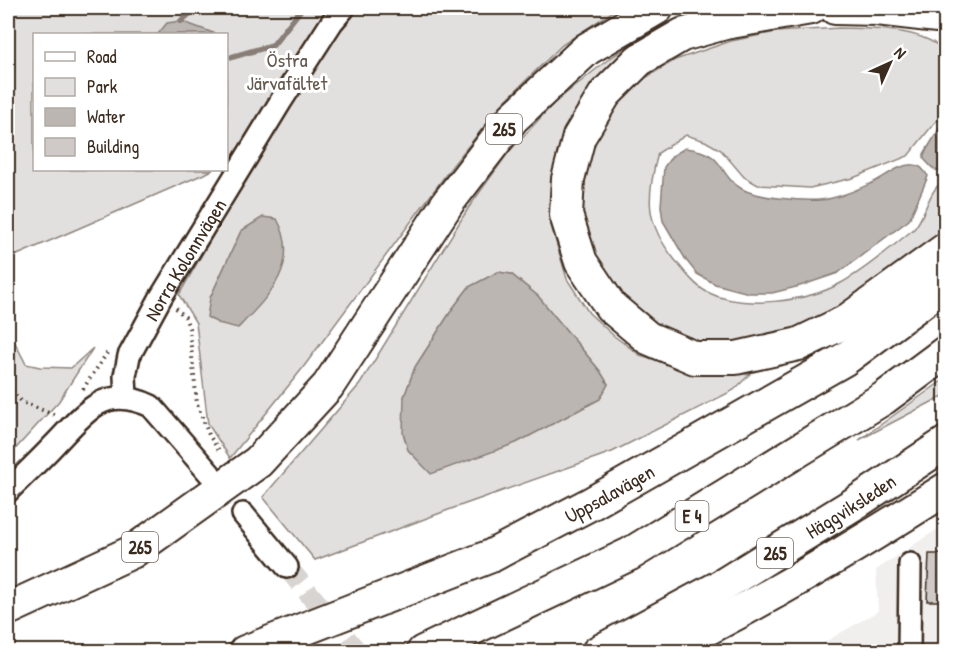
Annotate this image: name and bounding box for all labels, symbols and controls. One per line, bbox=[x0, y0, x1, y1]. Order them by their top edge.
legend bbox=[33, 33, 228, 171]
north arrow bbox=[860, 33, 920, 93]
text: N bbox=[890, 42, 912, 64]
text: Road bbox=[87, 44, 117, 69]
park label: Östra Järvafältet bbox=[247, 46, 329, 96]
text: Park bbox=[87, 74, 118, 99]
text: Water bbox=[87, 104, 125, 129]
road number: 265 bbox=[486, 114, 522, 144]
text: Building bbox=[87, 134, 139, 159]
street label: Norra Kolonnvägen bbox=[137, 193, 232, 325]
street label: Uppsalavägen bbox=[560, 457, 659, 529]
street label: Häggviksleden bbox=[800, 467, 901, 544]
road number: E 4 bbox=[676, 501, 708, 531]
road number: 265 bbox=[122, 532, 158, 562]
road number: 265 bbox=[757, 538, 793, 568]

